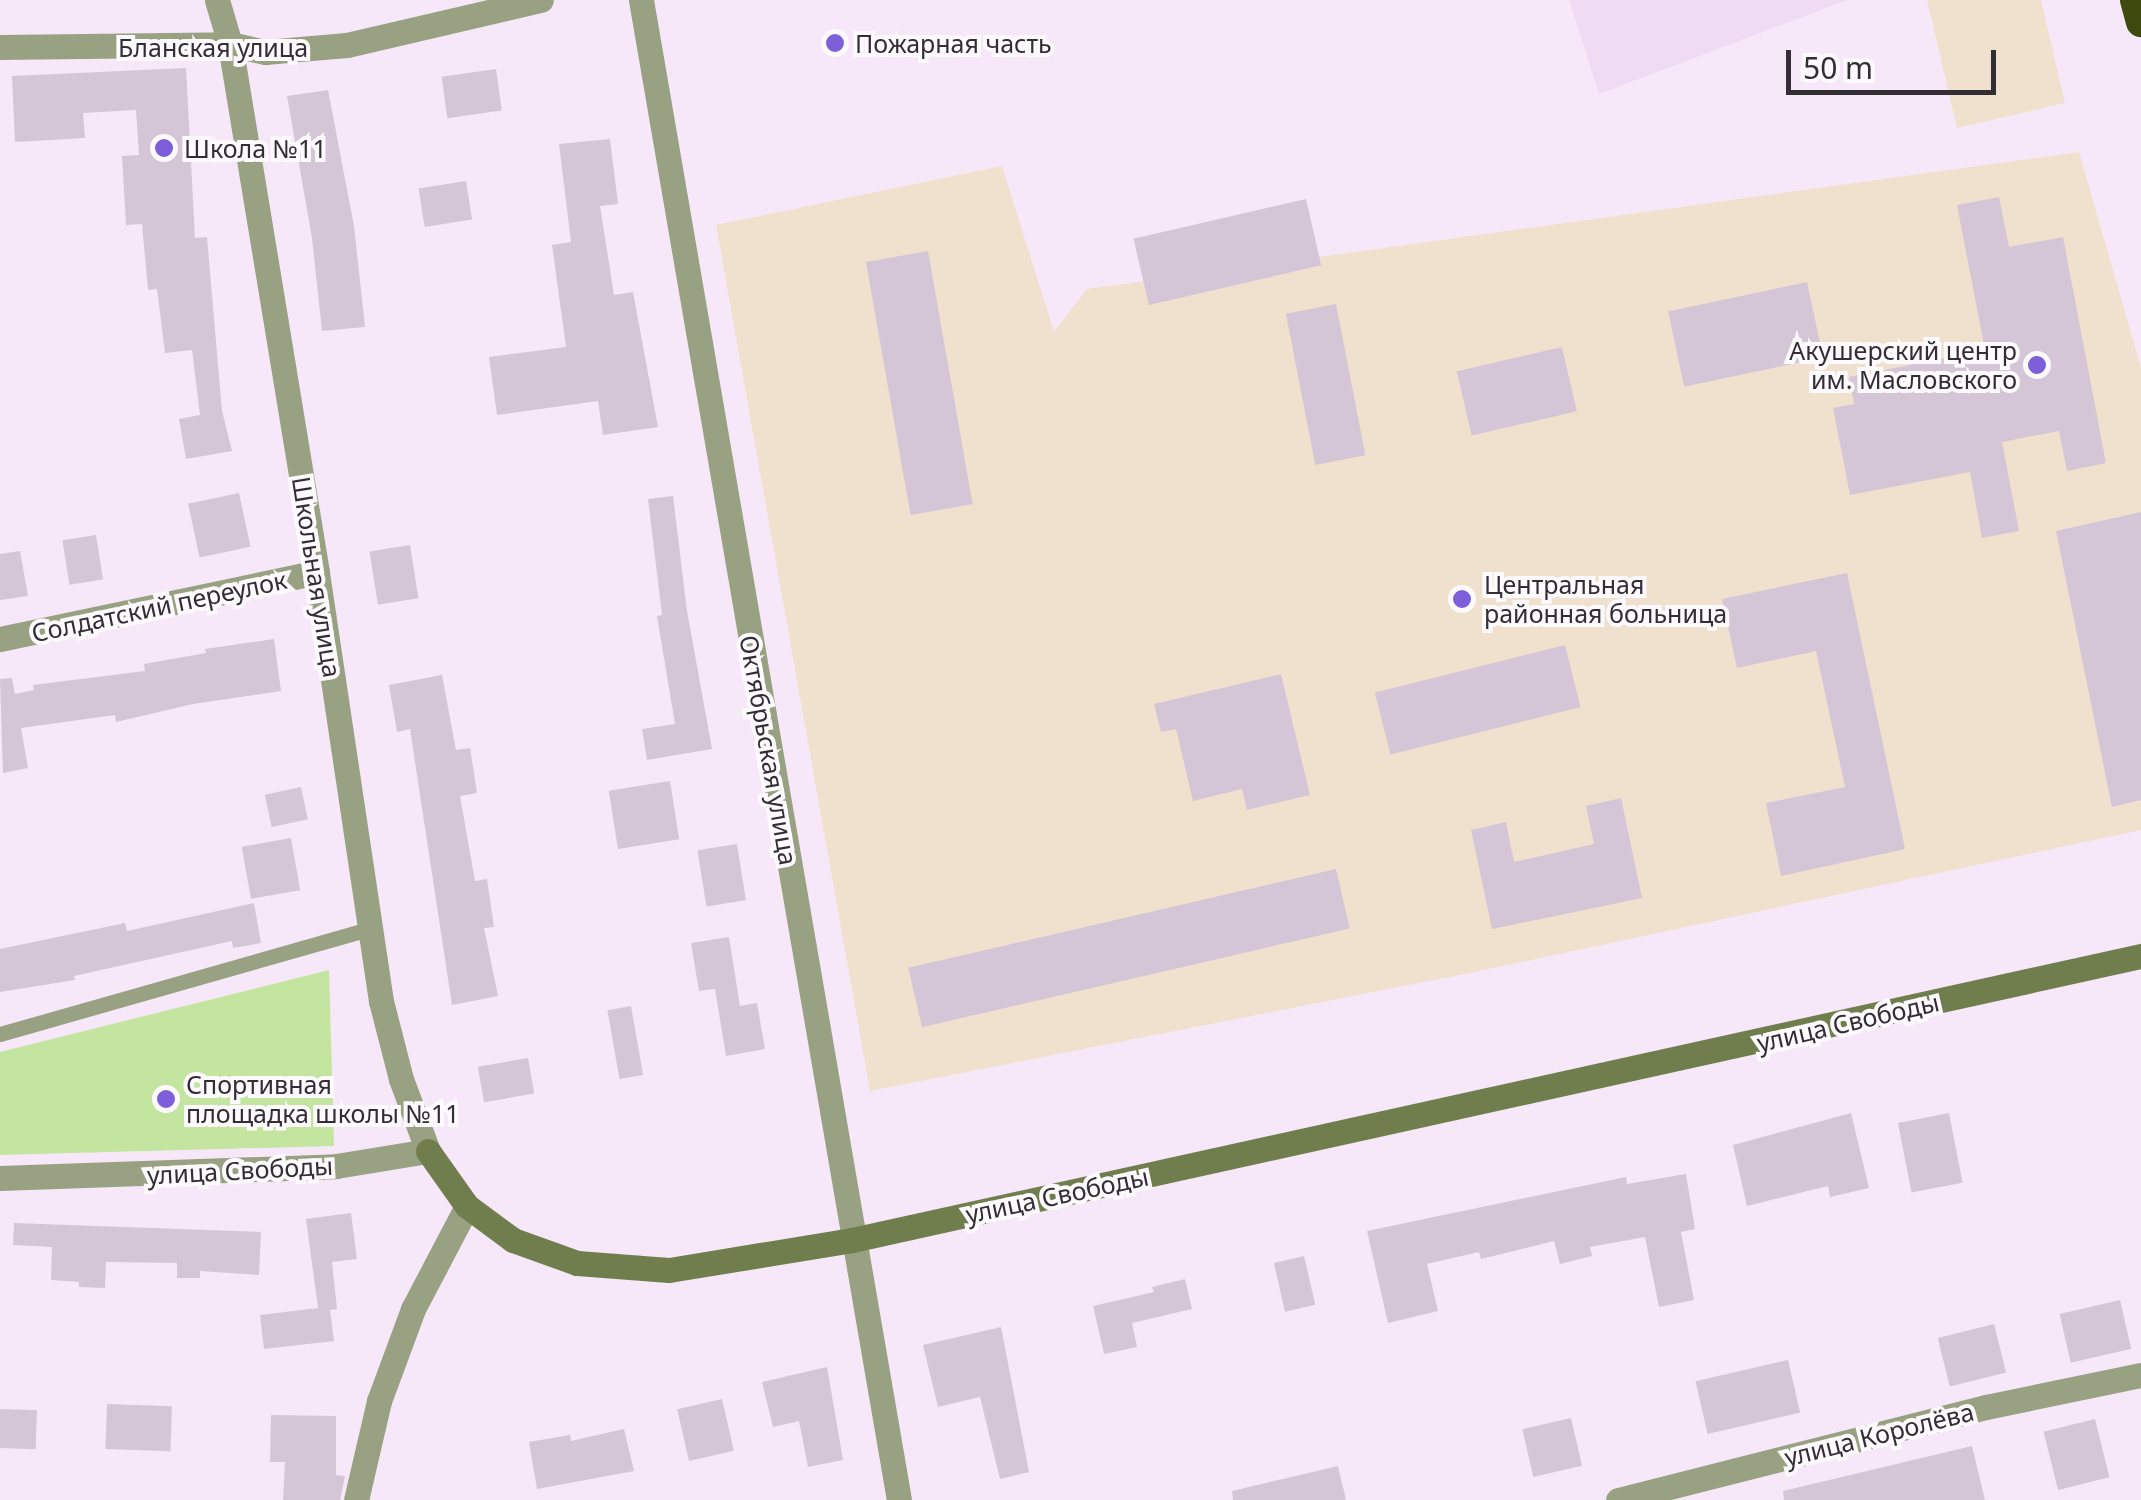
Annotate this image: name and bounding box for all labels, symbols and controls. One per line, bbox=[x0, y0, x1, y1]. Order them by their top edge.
place label: Пожарная часть bbox=[855, 28, 1052, 58]
scale bar bbox=[1791, 30, 2001, 92]
street label: Бланская улица bbox=[118, 32, 308, 62]
marker: Пожарная часть bbox=[824, 32, 846, 54]
text: 50 m bbox=[1803, 47, 1873, 88]
place label: Школа №11 bbox=[184, 133, 327, 163]
marker: Школа №11 bbox=[153, 137, 175, 159]
place label: Акушерский центр им. Масловского bbox=[1789, 336, 2017, 395]
marker: Акушерский центр им. Масловского bbox=[2026, 354, 2048, 376]
street label: Школьная улица bbox=[286, 474, 348, 680]
street label: Солдатский переулок bbox=[29, 564, 289, 648]
place label: Центральная районная больница bbox=[1484, 570, 1727, 629]
marker: Центральная районная больница bbox=[1449, 586, 1475, 612]
street label: Октябрьская улица bbox=[734, 633, 804, 867]
street label: улица Свободы bbox=[1754, 986, 1942, 1058]
place label: Спортивная площадка школы №11 bbox=[186, 1070, 460, 1129]
marker: Спортивная площадка школы №11 bbox=[155, 1088, 177, 1110]
street label: улица Свободы bbox=[146, 1150, 334, 1190]
street label: улица Свободы bbox=[963, 1161, 1151, 1229]
street label: улица Королёва bbox=[1781, 1396, 1977, 1472]

